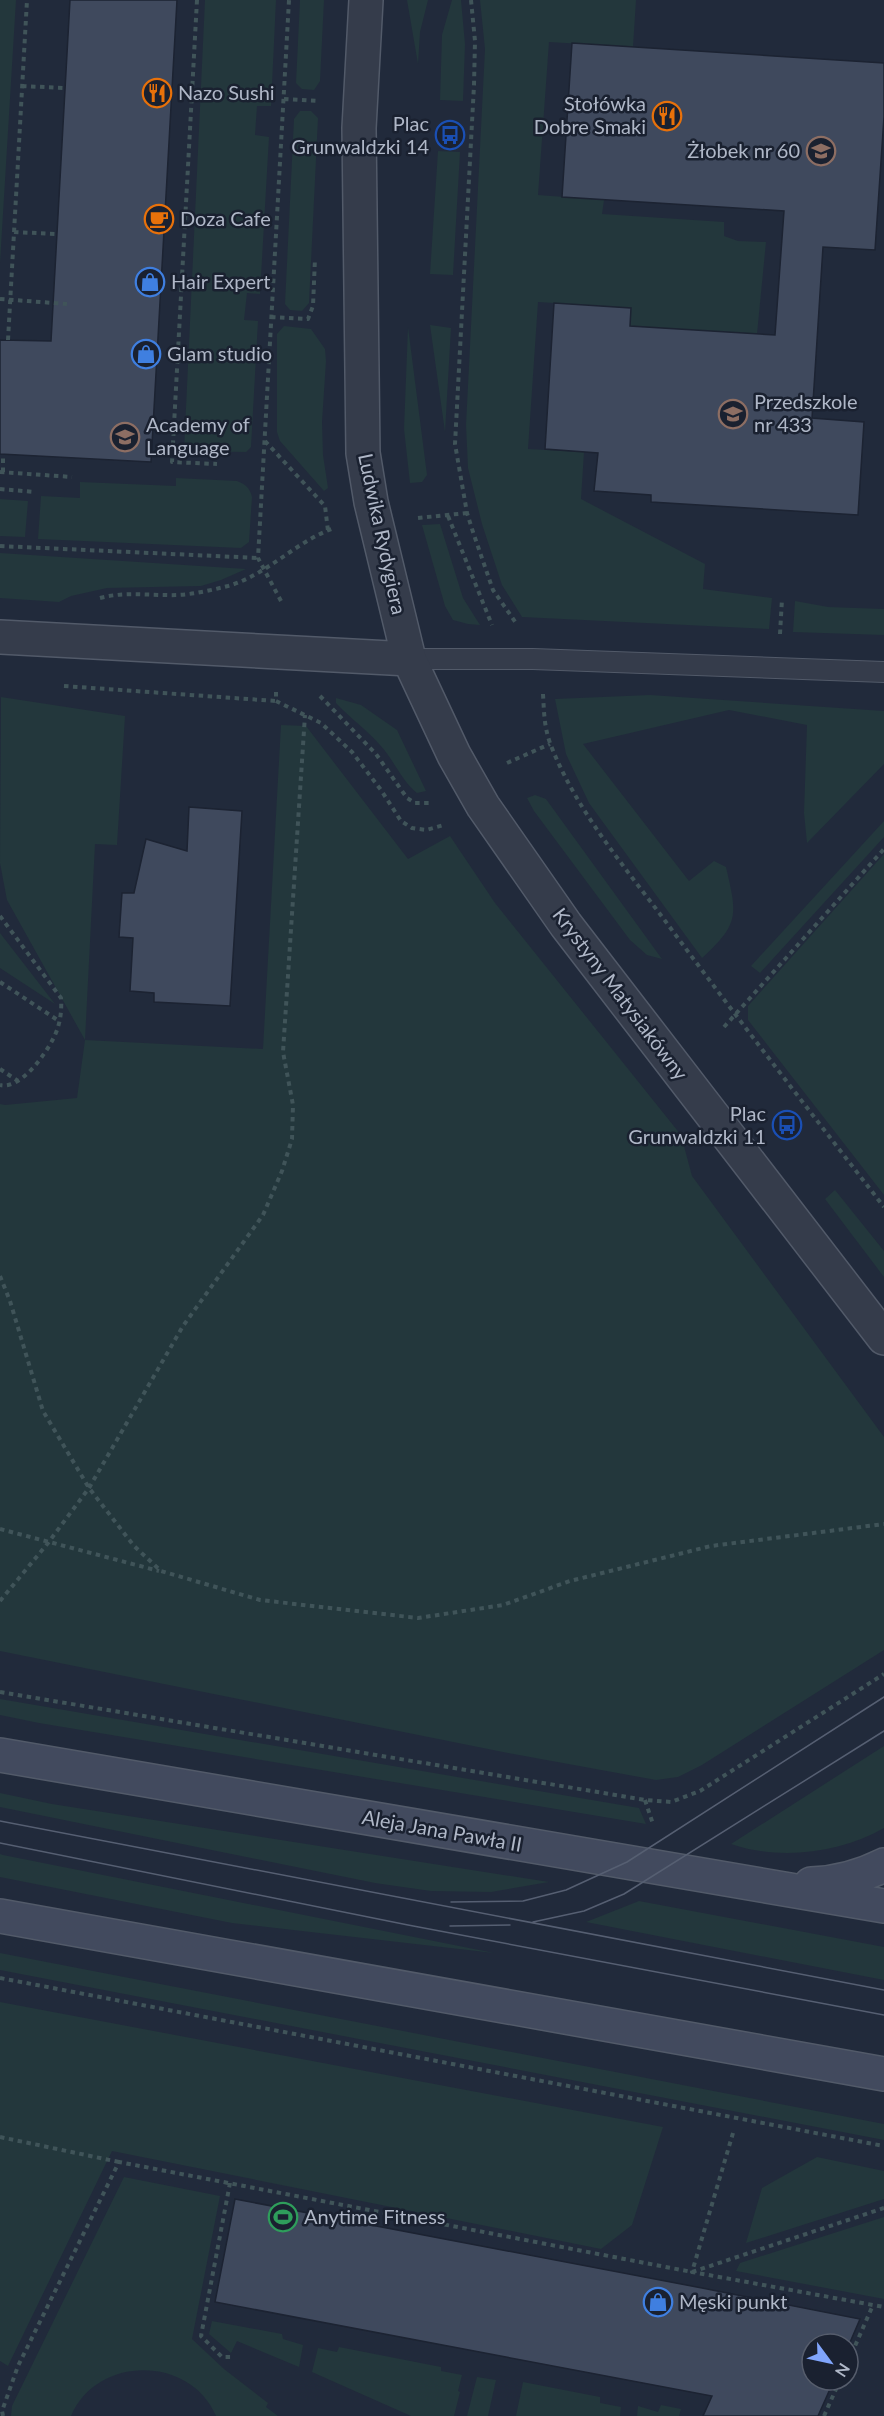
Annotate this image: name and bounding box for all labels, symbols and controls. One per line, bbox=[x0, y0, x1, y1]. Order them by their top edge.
restaurant icon: Nazo Sushi bbox=[141, 77, 173, 109]
place label: Nazo Sushi bbox=[178, 80, 275, 104]
place label: Stołówka Dobre Smaki bbox=[534, 91, 646, 138]
restaurant icon: Stołówka Dobre Smaki bbox=[651, 100, 683, 132]
place label: Plac Grunwaldzki 14 bbox=[291, 111, 429, 158]
bus stop icon: Plac Grunwaldzki 14 bbox=[434, 119, 466, 151]
school or university icon: Żłobek nr 60 bbox=[805, 135, 837, 167]
place label: Żłobek nr 60 bbox=[687, 138, 800, 162]
cafe icon: Doza Cafe bbox=[143, 203, 175, 235]
place label: Doza Cafe bbox=[180, 206, 271, 230]
shop icon: Hair Expert bbox=[134, 266, 166, 298]
place label: Hair Expert bbox=[171, 269, 270, 293]
shop icon: Glam studio bbox=[130, 338, 162, 370]
place label: Glam studio bbox=[167, 341, 272, 365]
place label: Przedszkole nr 433 bbox=[754, 389, 858, 436]
school or university icon: Przedszkole nr 433 bbox=[717, 398, 749, 430]
place label: Academy of Language bbox=[146, 412, 250, 459]
school or university icon: Academy of Language bbox=[109, 421, 141, 453]
street label: Ludwika Rydygiera bbox=[354, 451, 412, 617]
street label: Krystyny Matysiakówny bbox=[548, 903, 694, 1085]
place label: Plac Grunwaldzki 11 bbox=[628, 1101, 766, 1148]
bus stop icon: Plac Grunwaldzki 11 bbox=[771, 1109, 803, 1141]
street label: Aleja Jana Pawła II bbox=[360, 1804, 524, 1856]
sports icon: Anytime Fitness bbox=[267, 2201, 299, 2233]
place label: Anytime Fitness bbox=[304, 2204, 445, 2228]
shop icon: Męski punkt bbox=[642, 2286, 674, 2318]
place label: Męski punkt bbox=[679, 2289, 787, 2313]
north arrow bbox=[800, 2332, 860, 2392]
text: N bbox=[832, 2360, 854, 2381]

